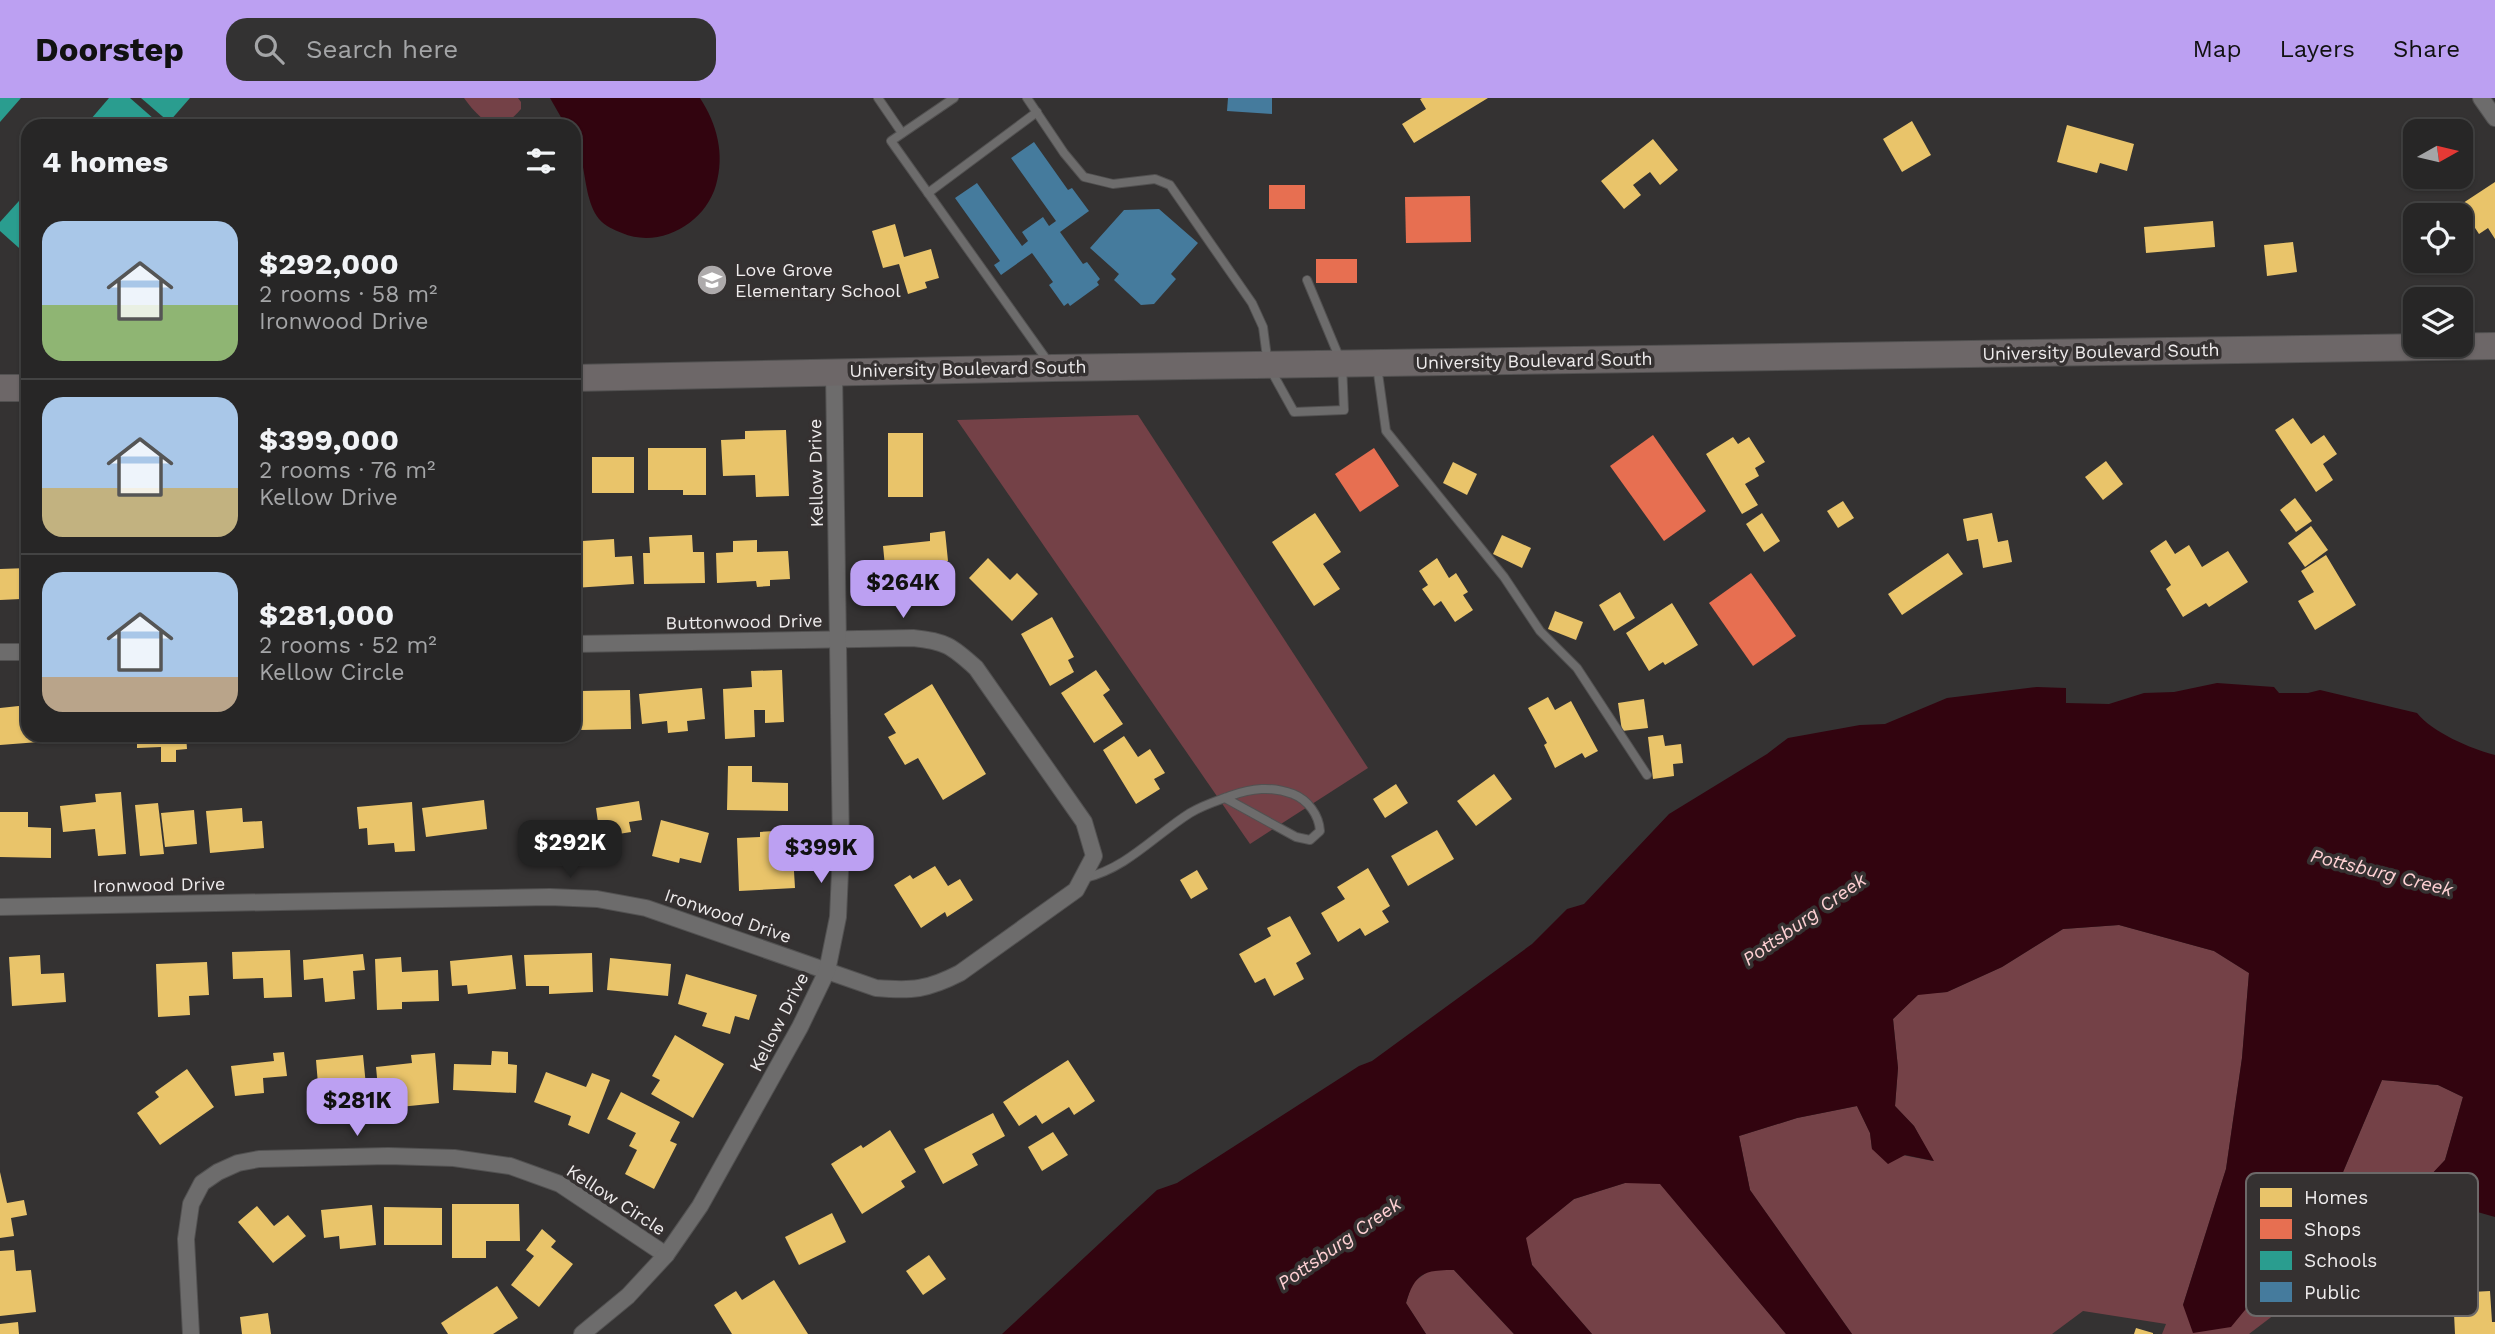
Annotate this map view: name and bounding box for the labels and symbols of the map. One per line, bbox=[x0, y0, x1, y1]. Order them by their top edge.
north arrow bbox=[2403, 119, 2473, 189]
place label: Love Grove Elementary School bbox=[735, 259, 901, 301]
school or university icon: Love Grove Elementary School bbox=[695, 263, 729, 297]
street label: University Boulevard South bbox=[1982, 339, 2220, 364]
street label: University Boulevard South bbox=[1415, 348, 1653, 373]
street label: University Boulevard South bbox=[849, 356, 1087, 381]
street label: Kellow Drive bbox=[804, 419, 827, 527]
pin: $264K bbox=[854, 560, 952, 620]
street label: Buttonwood Drive bbox=[665, 610, 823, 633]
pin: $292K bbox=[521, 820, 619, 880]
pin: $399K bbox=[772, 826, 870, 885]
water label: Pottsburg Creek bbox=[2308, 844, 2456, 901]
water label: Pottsburg Creek bbox=[1738, 868, 1871, 971]
street label: Ironwood Drive bbox=[92, 873, 225, 896]
street label: Ironwood Drive bbox=[662, 884, 794, 947]
street label: Kellow Drive bbox=[745, 969, 813, 1075]
pin: $281K bbox=[308, 1079, 406, 1138]
street label: Kellow Circle bbox=[563, 1160, 670, 1239]
legend bbox=[2246, 1173, 2478, 1316]
text: Homes bbox=[2304, 1186, 2368, 1209]
water label: Pottsburg Creek bbox=[1273, 1192, 1406, 1295]
text: Shops bbox=[2304, 1218, 2361, 1241]
text: Schools bbox=[2304, 1249, 2377, 1272]
text: Public bbox=[2304, 1281, 2361, 1304]

